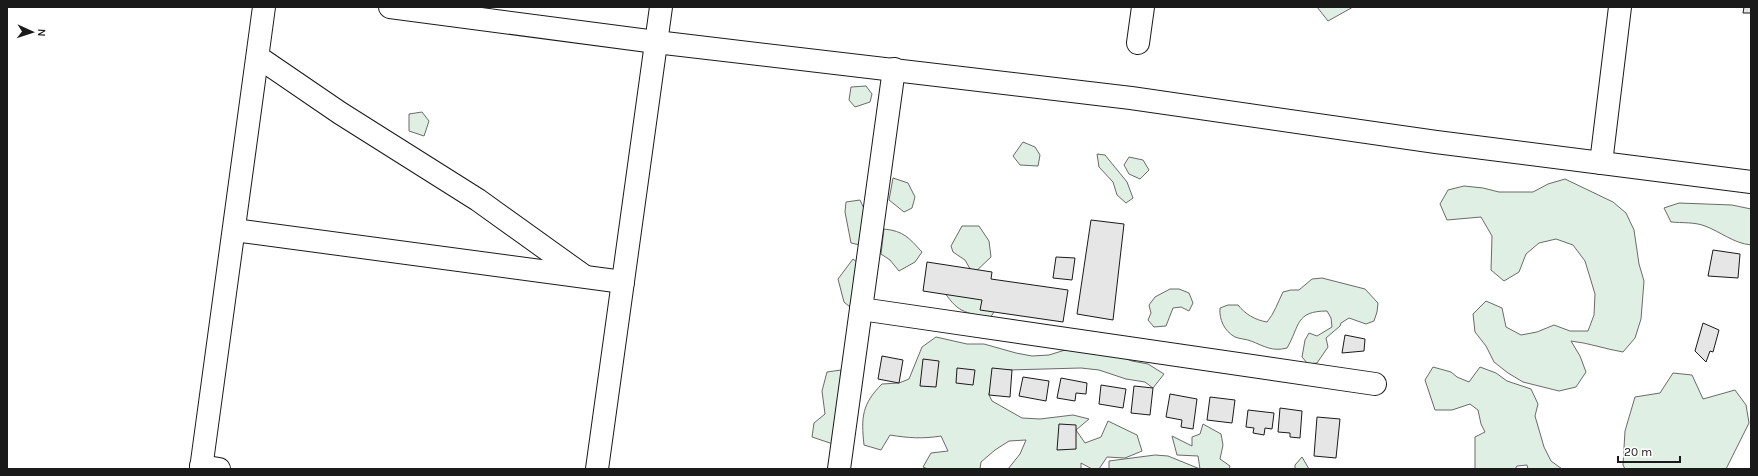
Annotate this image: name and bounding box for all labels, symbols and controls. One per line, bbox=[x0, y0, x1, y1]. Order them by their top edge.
north arrow bbox=[12, 12, 52, 52]
text: N bbox=[35, 28, 48, 37]
scale bar bbox=[1618, 438, 1680, 464]
text: 20 m bbox=[1624, 445, 1652, 459]

